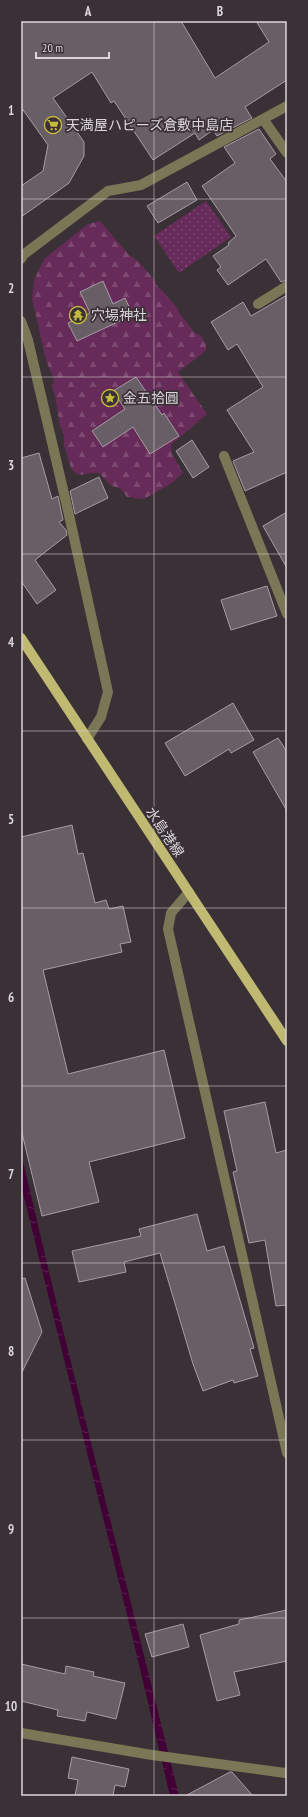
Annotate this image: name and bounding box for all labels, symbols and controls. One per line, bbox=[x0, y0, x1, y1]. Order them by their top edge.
text: A bbox=[84, 3, 92, 20]
text: B bbox=[217, 3, 223, 20]
scale bar bbox=[36, 34, 109, 60]
text: 20 m bbox=[42, 40, 63, 55]
text: 1 bbox=[8, 102, 14, 119]
supermarket icon: 天満屋ハピーズ倉敷中島店 bbox=[43, 115, 63, 135]
place label: 天満屋ハピーズ倉敷中島店 bbox=[66, 116, 233, 134]
text: 2 bbox=[8, 280, 14, 297]
temple icon: 穴場神社 bbox=[68, 305, 88, 325]
place label: 穴場神社 bbox=[91, 306, 147, 324]
place icon: 金五拾圓 bbox=[100, 388, 120, 408]
place label: 金五拾圓 bbox=[123, 389, 179, 407]
text: 3 bbox=[8, 457, 14, 474]
text: 4 bbox=[8, 634, 15, 651]
street label: 水島港線 bbox=[142, 804, 188, 860]
text: 5 bbox=[8, 811, 14, 828]
text: 6 bbox=[8, 989, 14, 1006]
text: 7 bbox=[8, 1166, 14, 1183]
text: 8 bbox=[8, 1343, 14, 1360]
text: 9 bbox=[8, 1521, 14, 1538]
text: 10 bbox=[5, 1698, 17, 1715]

